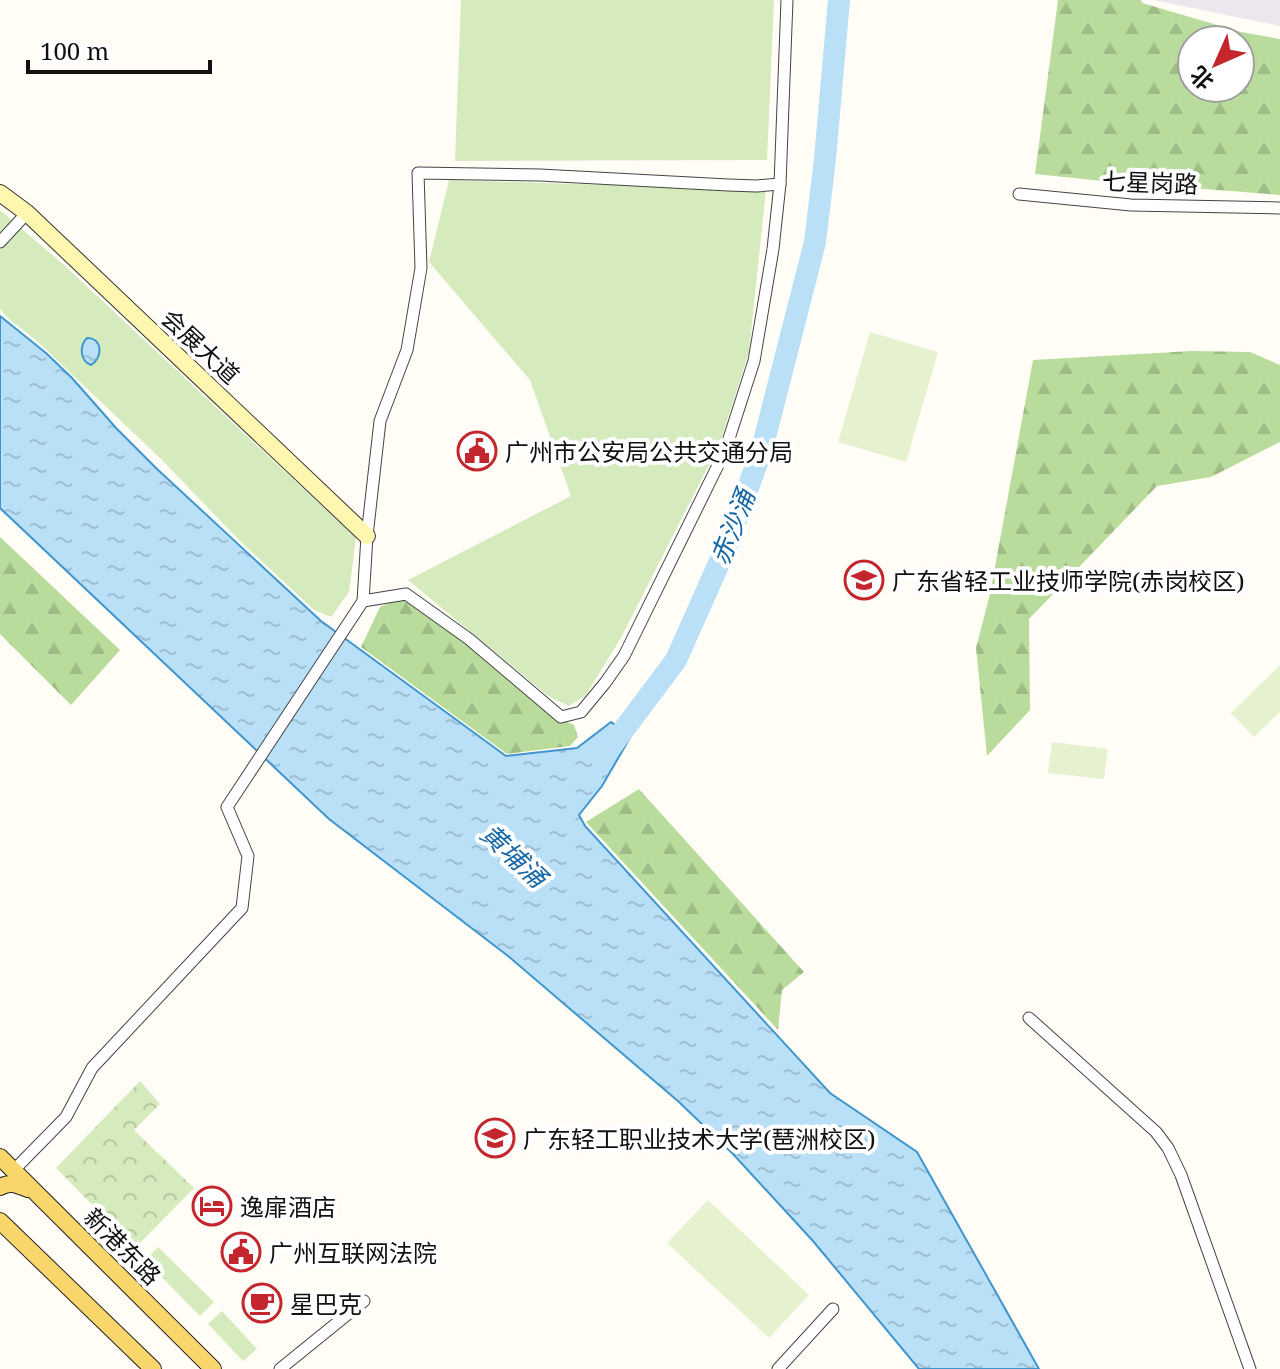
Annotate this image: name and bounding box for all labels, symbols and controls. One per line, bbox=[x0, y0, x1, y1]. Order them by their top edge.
scale bar bbox=[28, 24, 210, 74]
north arrow bbox=[1176, 24, 1256, 104]
text: 100 m bbox=[40, 34, 109, 67]
text: 北 bbox=[1183, 60, 1220, 97]
street label: 七星岗路 bbox=[1101, 164, 1199, 200]
street label: 会展大道 bbox=[155, 301, 247, 391]
public building icon: 广州市公安局公共交通分局 bbox=[456, 430, 498, 472]
place label: 广州市公安局公共交通分局 bbox=[505, 435, 793, 468]
water label: 赤沙涌 bbox=[701, 481, 764, 570]
school or university icon: 广东省轻工业技师学院(赤岗校区) bbox=[843, 559, 885, 601]
place label: 广东省轻工业技师学院(赤岗校区) bbox=[892, 564, 1245, 597]
water label: 黄埔涌 bbox=[473, 815, 557, 897]
school or university icon: 广东轻工职业技术大学(琶洲校区) bbox=[474, 1117, 516, 1159]
place label: 广东轻工职业技术大学(琶洲校区) bbox=[523, 1122, 876, 1155]
hotel icon: 逸扉酒店 bbox=[191, 1185, 233, 1227]
place label: 逸扉酒店 bbox=[240, 1190, 336, 1223]
street label: 新港东路 bbox=[77, 1200, 169, 1292]
public building icon: 广州互联网法院 bbox=[220, 1231, 262, 1273]
place label: 广州互联网法院 bbox=[269, 1236, 437, 1269]
cafe icon: 星巴克 bbox=[241, 1282, 283, 1324]
place label: 星巴克 bbox=[290, 1287, 362, 1320]

